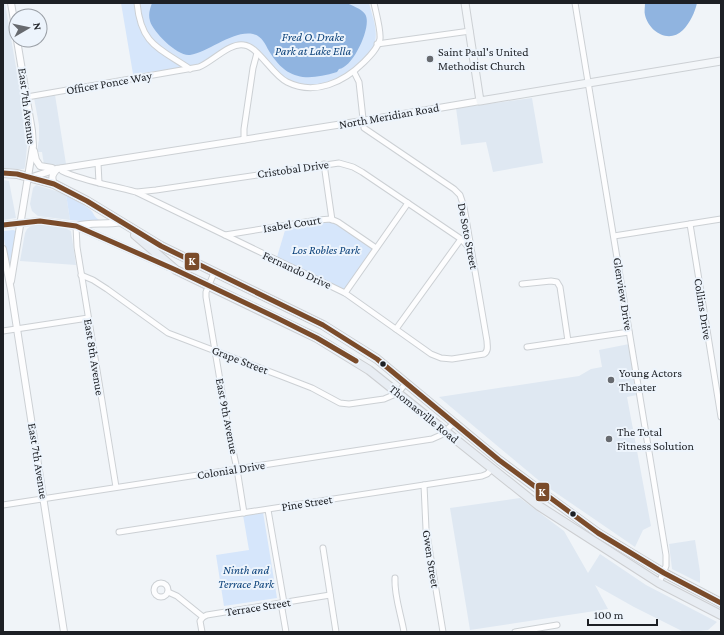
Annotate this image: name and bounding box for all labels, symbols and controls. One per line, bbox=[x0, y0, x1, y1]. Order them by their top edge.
north arrow bbox=[8, 8, 48, 48]
text: N bbox=[31, 22, 44, 32]
park label: Fred O. Drake Park at Lake Ella bbox=[275, 30, 351, 58]
place label: Saint Paul's United Methodist Church bbox=[438, 45, 529, 73]
marker: Saint Paul's United Methodist Church bbox=[425, 54, 435, 64]
street label: East 7th Avenue bbox=[15, 67, 39, 145]
street label: Officer Ponce Way bbox=[65, 68, 153, 97]
street label: North Meridian Road bbox=[338, 100, 441, 132]
street label: Cristobal Drive bbox=[256, 157, 330, 181]
street label: De Soto Street bbox=[455, 202, 481, 271]
street label: Isabel Court bbox=[262, 212, 323, 235]
park label: Los Robles Park bbox=[292, 243, 361, 257]
street label: Fernando Drive bbox=[260, 248, 334, 292]
line badge: K bbox=[184, 252, 200, 271]
text: K bbox=[188, 255, 196, 267]
street label: Glenview Drive bbox=[610, 257, 636, 331]
street label: Collins Drive bbox=[691, 277, 715, 341]
street label: East 8th Avenue bbox=[81, 318, 107, 396]
street label: Grape Street bbox=[210, 343, 271, 377]
unlabelled marker bbox=[378, 359, 388, 369]
place label: Young Actors Theater bbox=[619, 366, 682, 394]
marker: Young Actors Theater bbox=[606, 375, 616, 385]
street label: East 9th Avenue bbox=[213, 377, 241, 455]
street label: Thomasville Road bbox=[386, 382, 462, 447]
street label: East 7th Avenue bbox=[25, 422, 51, 500]
place label: The Total Fitness Solution bbox=[617, 425, 695, 453]
marker: The Total Fitness Solution bbox=[604, 434, 614, 444]
street label: Colonial Drive bbox=[196, 458, 266, 482]
line badge: K bbox=[535, 482, 550, 502]
text: K bbox=[538, 486, 546, 498]
street label: Pine Street bbox=[281, 492, 334, 514]
unlabelled marker bbox=[568, 509, 578, 519]
street label: Gwen Street bbox=[420, 529, 443, 590]
park label: Ninth and Terrace Park bbox=[218, 563, 275, 591]
street label: Terrace Street bbox=[224, 595, 293, 619]
scale bar bbox=[588, 601, 657, 627]
text: 100 m bbox=[594, 608, 624, 622]

